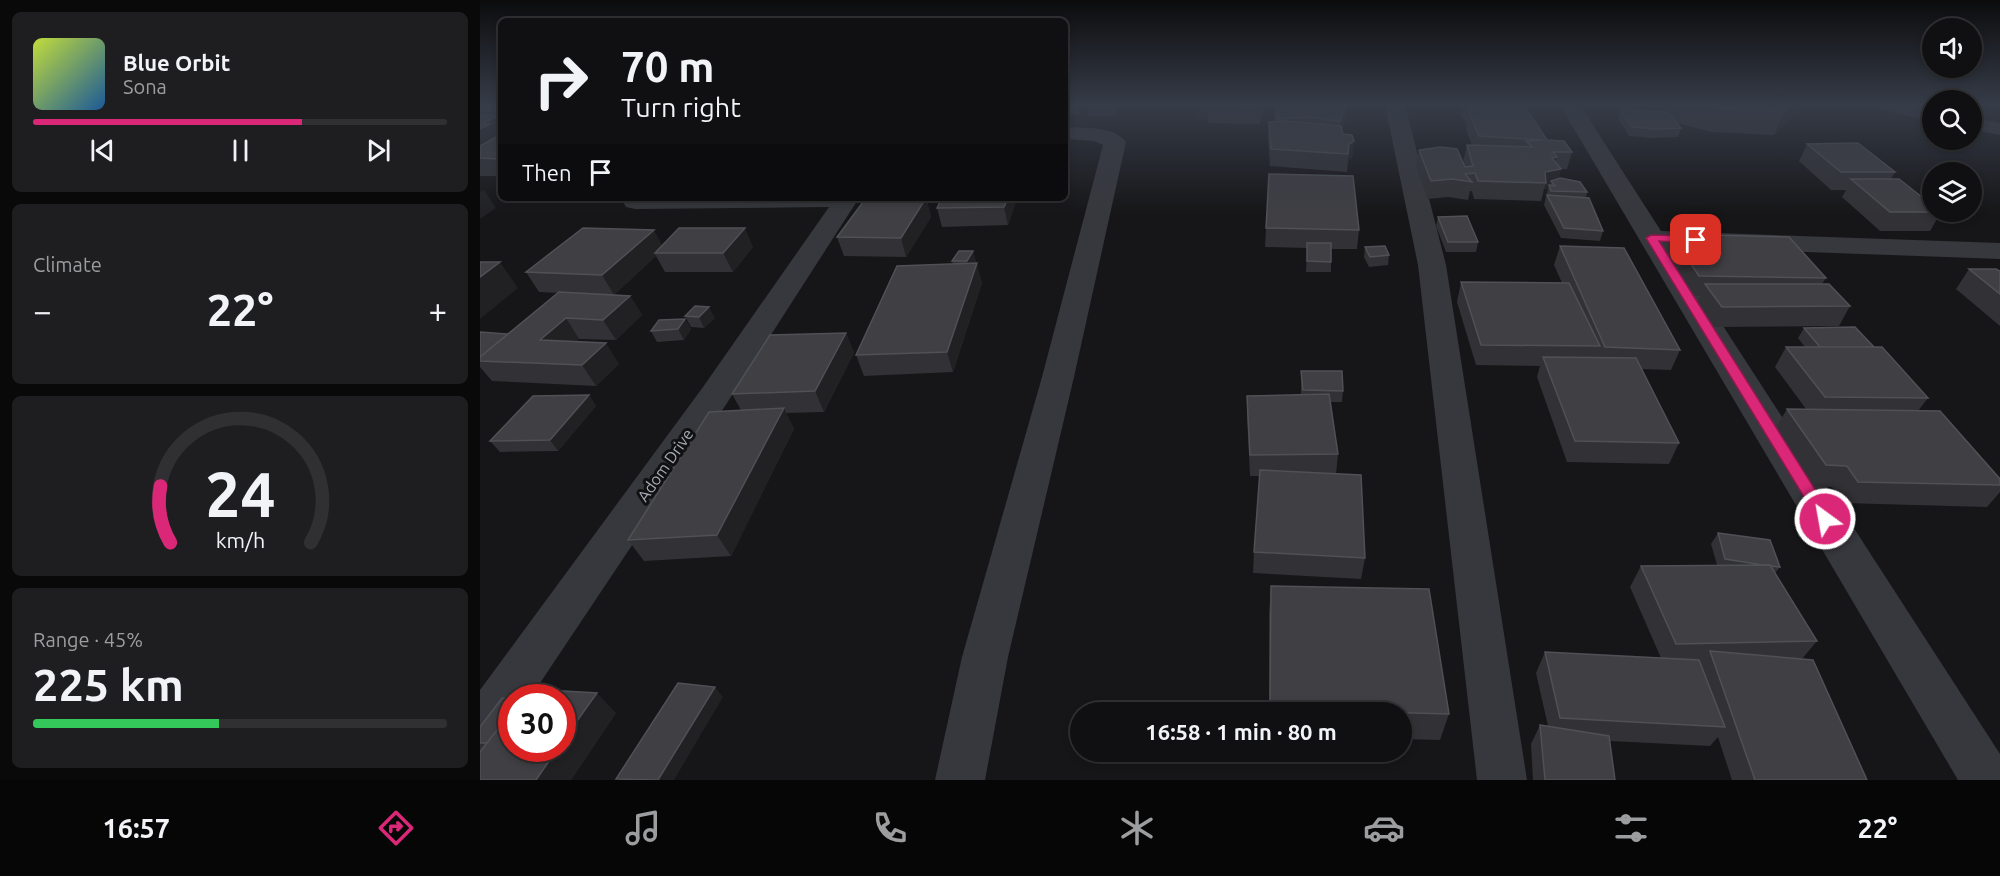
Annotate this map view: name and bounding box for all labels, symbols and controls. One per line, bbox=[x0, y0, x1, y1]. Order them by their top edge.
map controls bbox=[1922, 18, 1982, 222]
button: sound bbox=[1922, 18, 1982, 78]
icon: right bbox=[522, 42, 600, 120]
text: 70 m bbox=[621, 43, 715, 90]
text: Blue Orbit bbox=[123, 50, 230, 75]
text: Sona bbox=[123, 75, 167, 98]
button: search bbox=[1922, 90, 1982, 150]
text: Turn right bbox=[621, 92, 741, 122]
icon: previous bbox=[86, 134, 119, 167]
icon: pause bbox=[224, 134, 257, 167]
icon: next bbox=[362, 134, 395, 167]
icon: arrive bbox=[584, 156, 617, 189]
text: Then bbox=[522, 160, 572, 185]
button: layers bbox=[1922, 162, 1982, 222]
pin bbox=[1670, 214, 1721, 265]
icon: arrive bbox=[1679, 223, 1712, 256]
text: Climate bbox=[33, 253, 102, 276]
text: 22° bbox=[207, 284, 273, 335]
text: − bbox=[33, 292, 52, 329]
text: + bbox=[428, 292, 447, 329]
street label: Adom Drive bbox=[633, 425, 697, 505]
text: 24 bbox=[205, 459, 275, 529]
position arrow bbox=[1793, 487, 1857, 551]
text: km/h bbox=[215, 528, 265, 552]
text: Range · 45% bbox=[33, 628, 143, 651]
text: 225 km bbox=[33, 659, 184, 710]
speed limit sign: 30 bbox=[498, 684, 576, 762]
text: 16:58 · 1 min · 80 m bbox=[1145, 719, 1337, 744]
icon: directions bbox=[375, 807, 417, 849]
icon: music bbox=[622, 807, 664, 849]
icon: phone bbox=[869, 807, 911, 849]
icon: climate bbox=[1116, 807, 1158, 849]
icon: car bbox=[1363, 807, 1405, 849]
icon: filters bbox=[1610, 807, 1652, 849]
text: 16:57 bbox=[103, 813, 170, 843]
text: 22° bbox=[1857, 813, 1897, 843]

